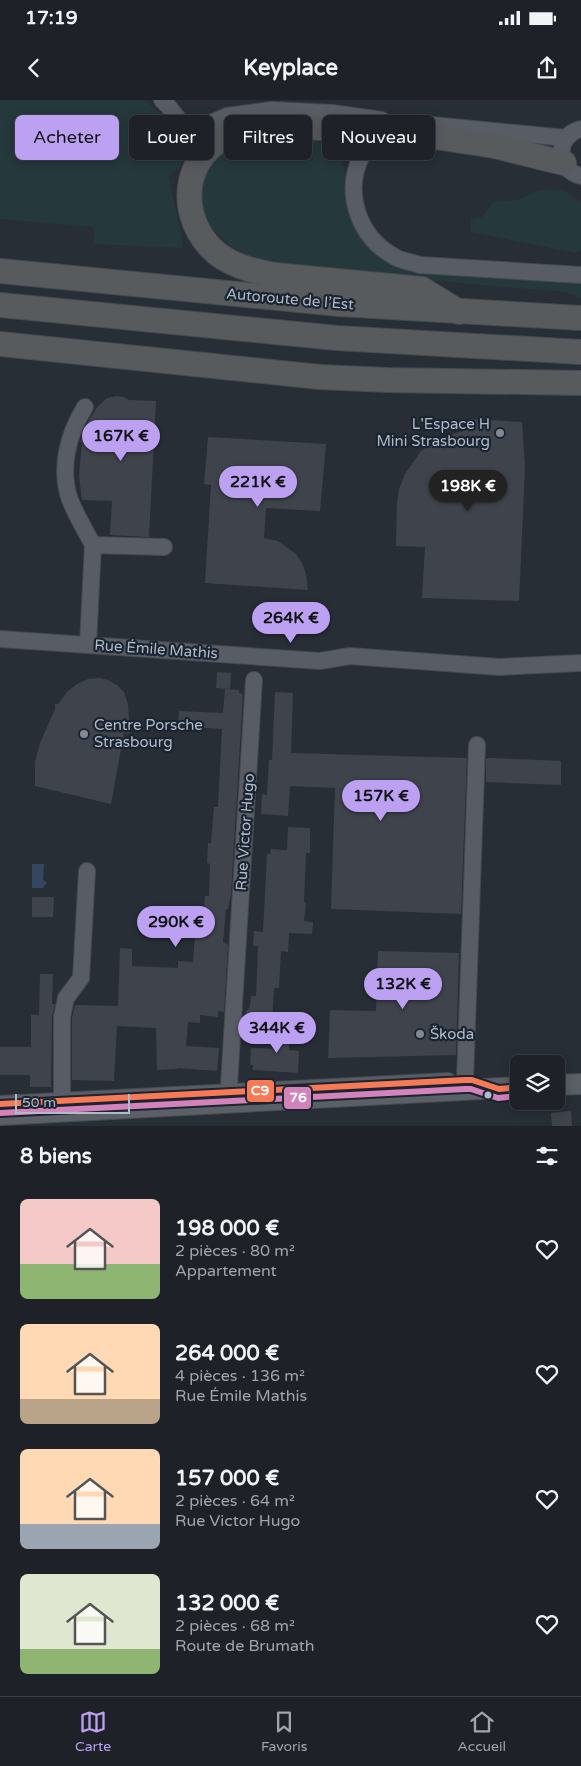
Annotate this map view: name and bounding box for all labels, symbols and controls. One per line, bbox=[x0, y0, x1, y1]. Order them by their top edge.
text: 17:19 bbox=[25, 7, 78, 29]
icon: back bbox=[20, 54, 48, 82]
icon: share bbox=[533, 54, 561, 82]
text: Keyplace bbox=[243, 55, 338, 81]
chip: Acheter bbox=[15, 115, 119, 160]
chip: Louer bbox=[129, 115, 214, 160]
chip: Filtres bbox=[224, 115, 312, 160]
chip: Nouveau bbox=[322, 115, 435, 160]
street label: Autoroute de l’Est bbox=[225, 284, 355, 314]
place label: L'Espace H Mini Strasbourg bbox=[376, 415, 490, 450]
pin: 167K € bbox=[80, 420, 162, 462]
text: 167K € bbox=[93, 426, 149, 446]
marker: L'Espace H Mini Strasbourg bbox=[494, 427, 506, 439]
pin: 221K € bbox=[217, 466, 299, 508]
pin: 198K € bbox=[427, 470, 509, 512]
text: 221K € bbox=[230, 472, 286, 492]
text: 198K € bbox=[440, 476, 496, 496]
pin: 264K € bbox=[250, 602, 332, 644]
text: 264K € bbox=[263, 608, 319, 628]
street label: Rue Émile Mathis bbox=[94, 636, 218, 662]
place label: Centre Porsche Strasbourg bbox=[94, 716, 203, 751]
marker: Centre Porsche Strasbourg bbox=[78, 728, 90, 740]
street label: Rue Victor Hugo bbox=[232, 773, 258, 891]
pin: 157K € bbox=[340, 780, 422, 822]
text: 157K € bbox=[353, 786, 409, 806]
pin: 290K € bbox=[135, 906, 217, 948]
text: 290K € bbox=[148, 912, 204, 932]
pin: 132K € bbox=[362, 968, 444, 1010]
text: 132K € bbox=[375, 974, 431, 994]
pin: 344K € bbox=[236, 1012, 318, 1054]
text: 344K € bbox=[249, 1018, 305, 1038]
place label: Škoda bbox=[430, 1025, 474, 1043]
marker: Škoda bbox=[414, 1028, 426, 1040]
map controls bbox=[510, 1055, 565, 1110]
button: layers bbox=[510, 1055, 565, 1110]
line badge: C9 bbox=[246, 1079, 275, 1103]
text: C9 bbox=[251, 1082, 269, 1099]
line badge: 76 bbox=[283, 1086, 312, 1110]
text: 76 bbox=[289, 1089, 307, 1106]
unlabelled marker bbox=[483, 1090, 493, 1100]
scale bar bbox=[15, 1091, 130, 1114]
text: 50 m bbox=[22, 1094, 56, 1111]
icon: filters bbox=[533, 1142, 561, 1170]
text: 8 biens bbox=[20, 1144, 92, 1169]
text: 198 000 € bbox=[175, 1216, 279, 1241]
icon: home bbox=[60, 1219, 120, 1279]
icon: heart bbox=[533, 1235, 561, 1263]
text: 2 pièces · 80 m² bbox=[175, 1241, 295, 1261]
text: Appartement bbox=[175, 1261, 277, 1281]
text: 264 000 € bbox=[175, 1341, 279, 1366]
icon: home bbox=[60, 1344, 120, 1404]
icon: heart bbox=[533, 1360, 561, 1388]
text: 4 pièces · 136 m² bbox=[175, 1366, 305, 1386]
text: Rue Émile Mathis bbox=[175, 1386, 307, 1406]
text: 157 000 € bbox=[175, 1466, 279, 1491]
icon: home bbox=[60, 1469, 120, 1529]
icon: heart bbox=[533, 1485, 561, 1513]
text: 2 pièces · 64 m² bbox=[175, 1491, 295, 1511]
text: Rue Victor Hugo bbox=[175, 1511, 300, 1531]
text: 132 000 € bbox=[175, 1591, 279, 1616]
icon: home bbox=[60, 1594, 120, 1654]
icon: heart bbox=[533, 1610, 561, 1638]
text: 2 pièces · 68 m² bbox=[175, 1616, 295, 1636]
text: Route de Brumath bbox=[175, 1636, 315, 1656]
tab: Carte bbox=[75, 1708, 111, 1755]
tab: Favoris bbox=[261, 1708, 308, 1755]
tab: Accueil bbox=[457, 1708, 506, 1755]

